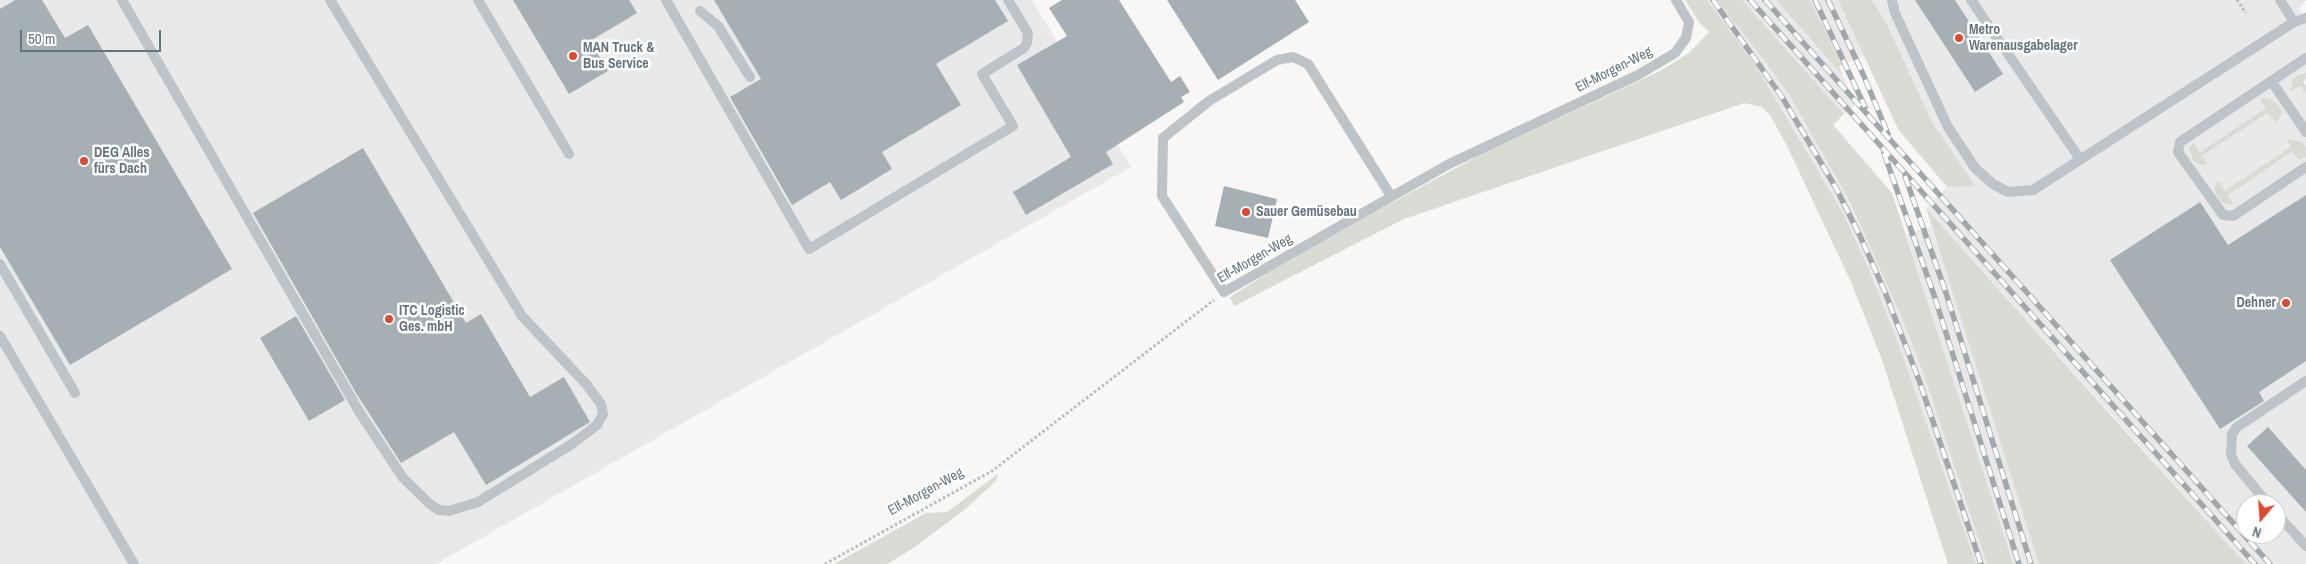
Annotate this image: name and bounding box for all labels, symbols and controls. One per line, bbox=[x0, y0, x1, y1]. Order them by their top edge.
scale bar bbox=[22, 20, 164, 52]
place label: Metro Warenausgabelager bbox=[1969, 22, 2078, 54]
text: 50 m bbox=[28, 28, 55, 49]
marker: Metro Warenausgabelager bbox=[1953, 32, 1965, 44]
place label: MAN Truck & Bus Service bbox=[583, 40, 654, 72]
street label: Elf-Morgen-Weg bbox=[1573, 44, 1655, 96]
marker: MAN Truck & Bus Service bbox=[567, 50, 579, 62]
place label: DEG Alles fürs Dach bbox=[94, 145, 150, 178]
marker: DEG Alles fürs Dach bbox=[78, 155, 90, 167]
place label: Sauer Gemüsebau bbox=[1256, 204, 1357, 220]
marker: Sauer Gemüsebau bbox=[1240, 206, 1252, 218]
street label: Elf-Morgen-Weg bbox=[1215, 231, 1295, 287]
place label: Dehner bbox=[2236, 295, 2276, 311]
marker: Dehner bbox=[2280, 297, 2292, 309]
place label: ITC Logistic Ges. mbH bbox=[399, 303, 465, 336]
marker: ITC Logistic Ges. mbH bbox=[383, 313, 395, 325]
street label: Elf-Morgen-Weg bbox=[885, 464, 967, 520]
north arrow bbox=[2236, 494, 2286, 544]
text: N bbox=[2250, 522, 2263, 542]

